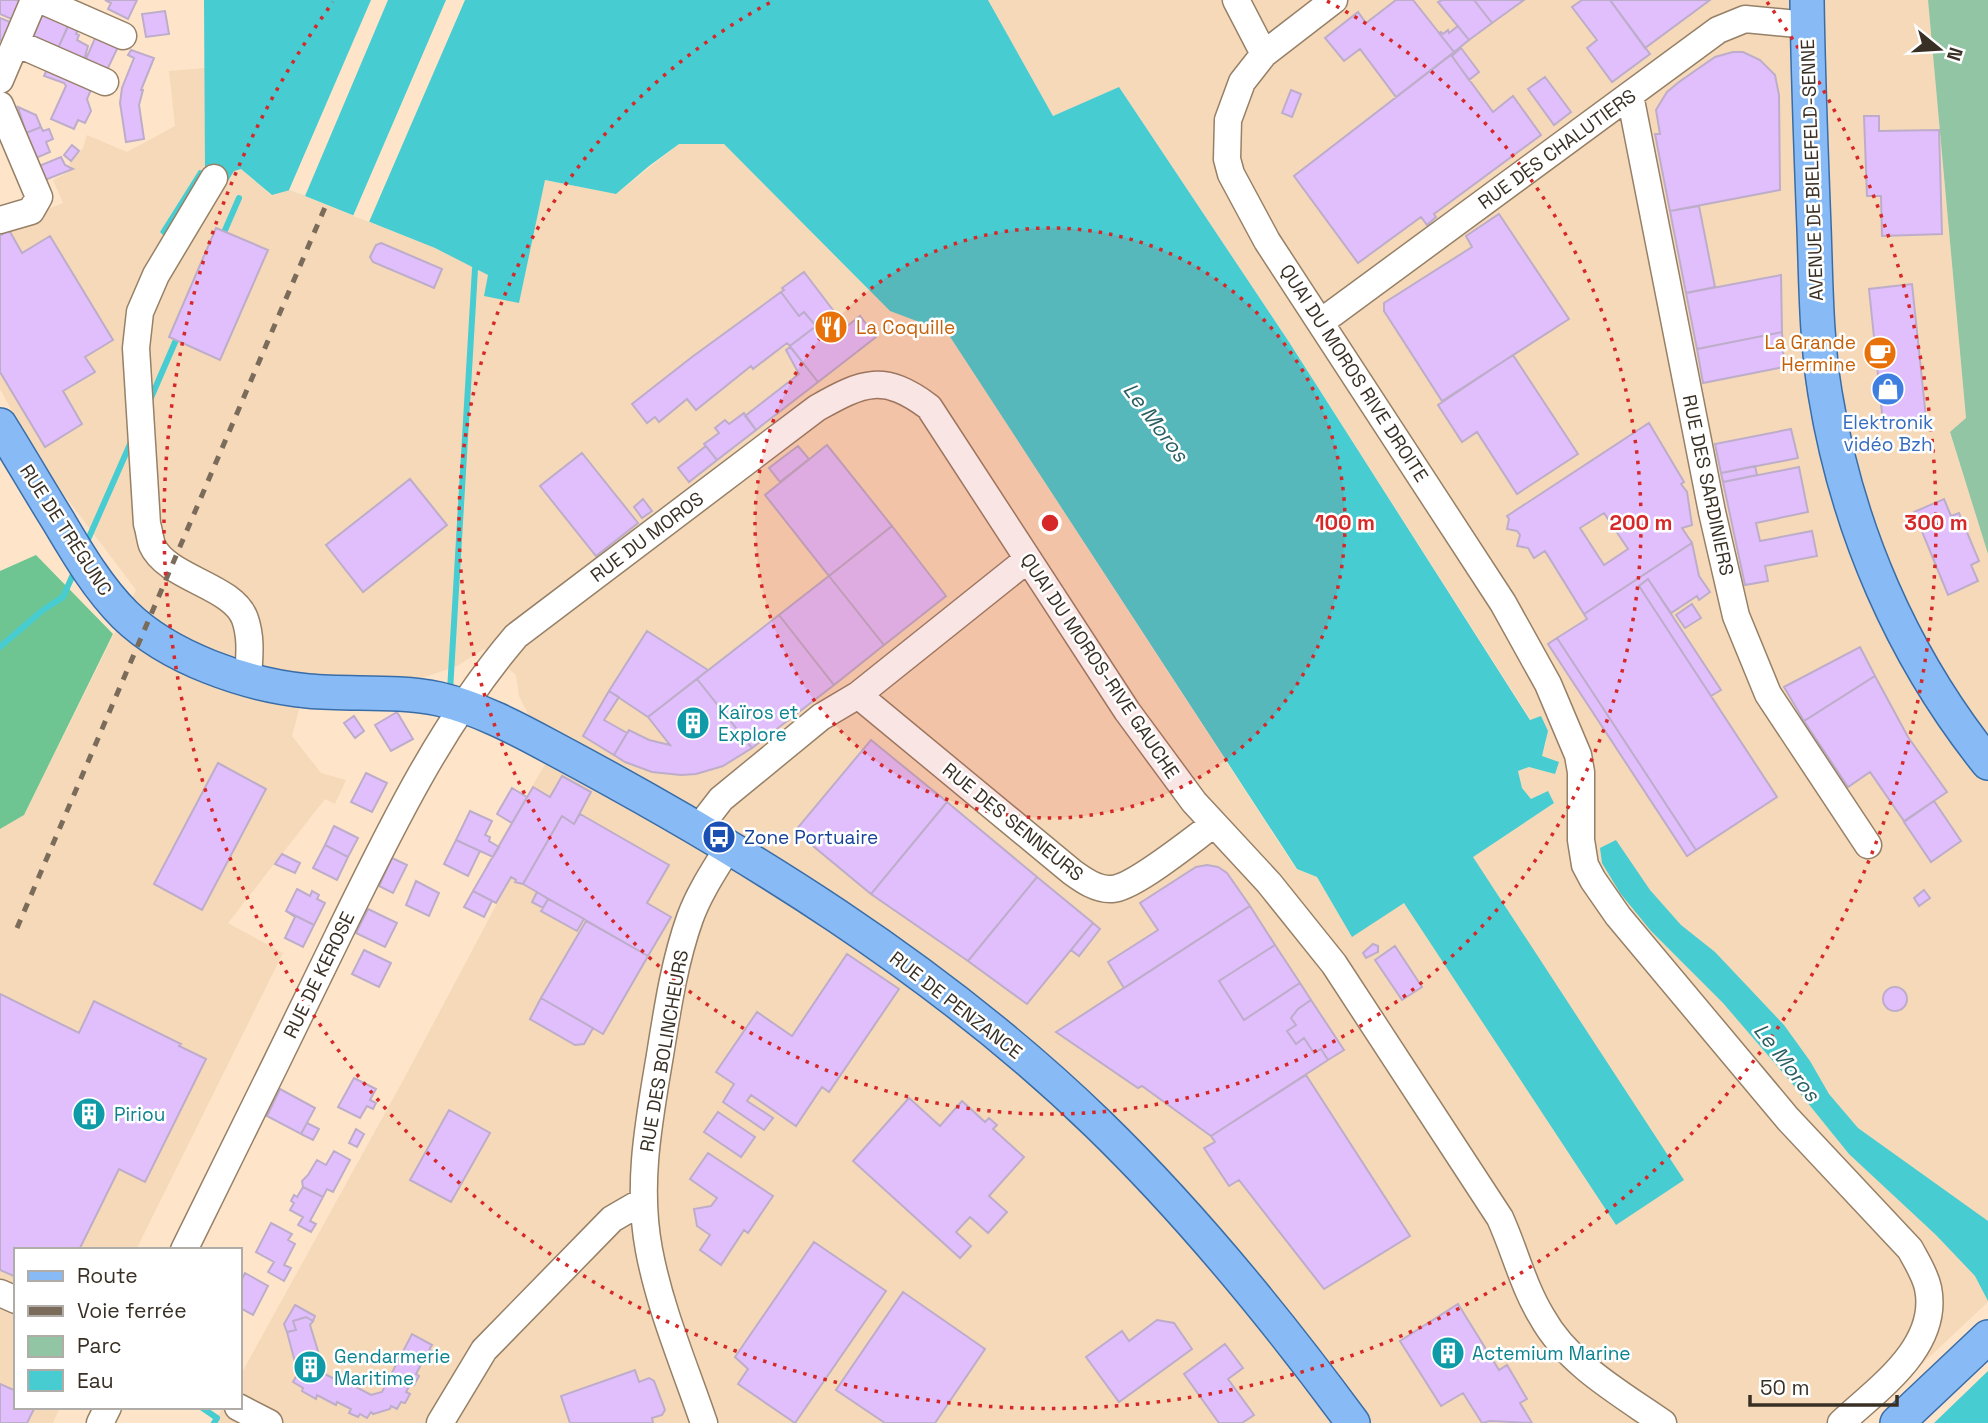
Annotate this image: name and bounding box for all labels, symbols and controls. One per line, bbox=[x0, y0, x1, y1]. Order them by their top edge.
north arrow bbox=[1904, 14, 1974, 84]
street label: AVENUE DE BIELEFELD-SENNE bbox=[1795, 39, 1829, 301]
text: N bbox=[1941, 44, 1969, 64]
street label: RUE DES CHALUTIERS bbox=[1473, 83, 1641, 215]
street label: QUAI DU MOROS RIVE DROITE bbox=[1274, 259, 1434, 487]
restaurant icon: La Coquille bbox=[812, 308, 850, 346]
place label: La Coquille bbox=[856, 315, 955, 340]
place label: La Grande Hermine bbox=[1764, 330, 1856, 377]
cafe icon: La Grande Hermine bbox=[1861, 334, 1899, 372]
shop icon: Elektronik vidéo Bzh bbox=[1869, 370, 1907, 408]
water label: Le Moros bbox=[1118, 377, 1195, 468]
street label: RUE DES SARDINIERS bbox=[1677, 392, 1739, 578]
place label: Elektronik vidéo Bzh bbox=[1843, 410, 1933, 457]
street label: RUE DE TRÉGUNC bbox=[14, 460, 118, 600]
street label: RUE DU MOROS bbox=[585, 486, 709, 588]
text: 100 m bbox=[1315, 509, 1375, 536]
text: 200 m bbox=[1610, 509, 1672, 536]
text: 300 m bbox=[1904, 509, 1968, 536]
centre of rings bbox=[1038, 511, 1062, 535]
street label: QUAI DU MOROS-RIVE GAUCHE bbox=[1015, 548, 1185, 784]
place label: Kaïros et Explore bbox=[718, 700, 798, 747]
building icon: Kaïros et Explore bbox=[674, 704, 712, 742]
street label: RUE DES SENNEURS bbox=[937, 757, 1089, 887]
bus stop icon: Zone Portuaire bbox=[700, 818, 738, 856]
place label: Zone Portuaire bbox=[744, 825, 878, 850]
street label: RUE DE KEROSE bbox=[278, 908, 360, 1042]
street label: RUE DE PENZANCE bbox=[885, 945, 1027, 1065]
street label: RUE DES BOLINCHEURS bbox=[634, 948, 694, 1154]
water label: Le Moros bbox=[1748, 1017, 1827, 1107]
building icon: Piriou bbox=[70, 1095, 108, 1133]
place label: Piriou bbox=[114, 1102, 165, 1127]
legend bbox=[14, 1248, 242, 1409]
text: Route bbox=[77, 1262, 138, 1289]
text: Voie ferrée bbox=[77, 1297, 187, 1324]
text: Parc bbox=[77, 1332, 122, 1359]
building icon: Actemium Marine bbox=[1429, 1334, 1467, 1372]
place label: Actemium Marine bbox=[1472, 1341, 1631, 1366]
place label: Gendarmerie Maritime bbox=[334, 1344, 450, 1391]
building icon: Gendarmerie Maritime bbox=[291, 1348, 329, 1386]
scale bar bbox=[1750, 1364, 1897, 1408]
text: Eau bbox=[77, 1367, 114, 1394]
text: 50 m bbox=[1760, 1374, 1810, 1401]

